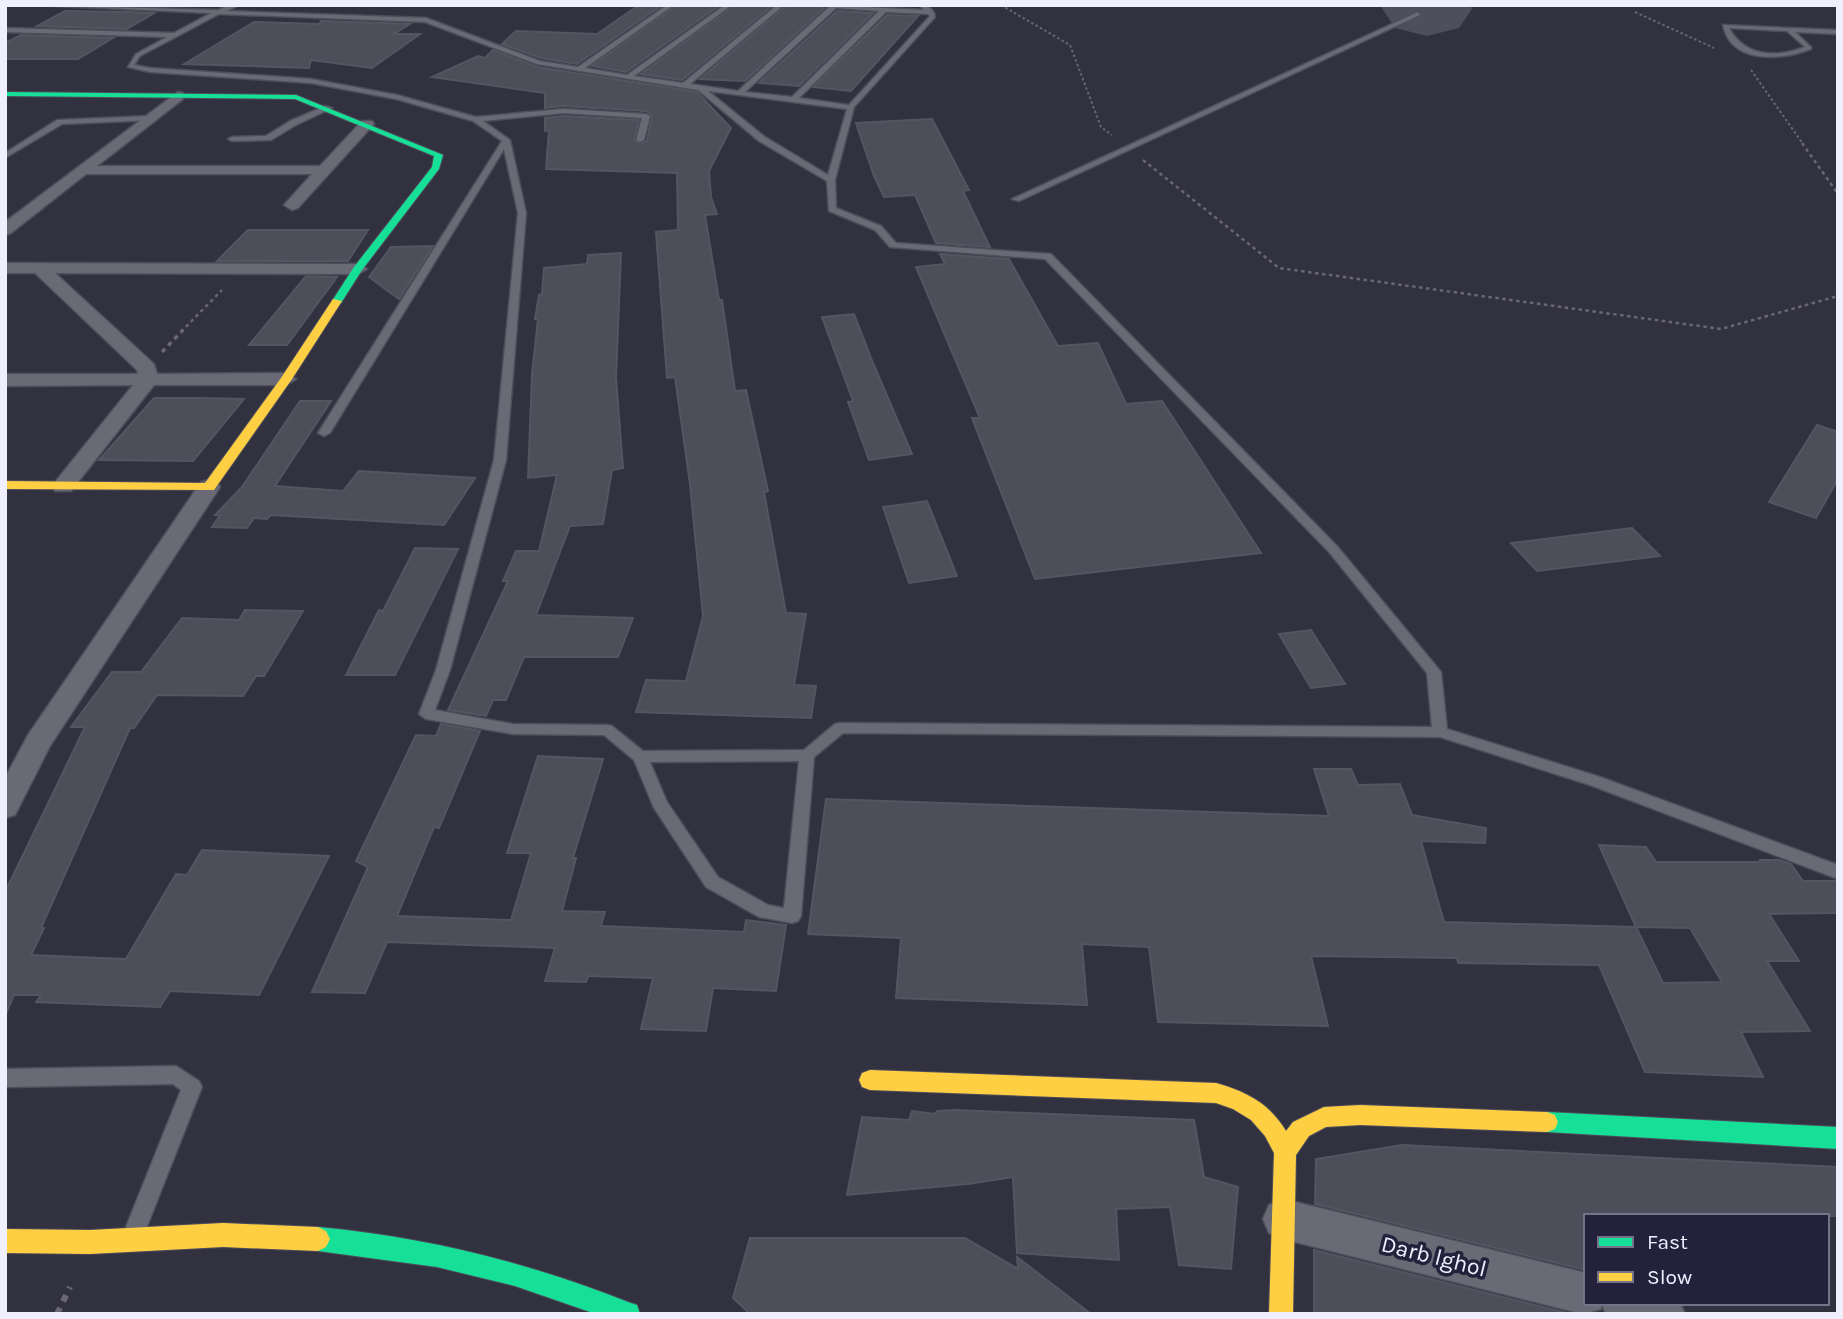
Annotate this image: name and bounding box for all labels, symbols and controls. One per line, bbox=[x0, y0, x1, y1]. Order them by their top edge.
legend bbox=[1584, 1214, 1829, 1305]
street label: Darb lghol bbox=[1378, 1230, 1489, 1283]
text: Fast bbox=[1647, 1230, 1688, 1254]
text: Slow bbox=[1647, 1265, 1692, 1289]

